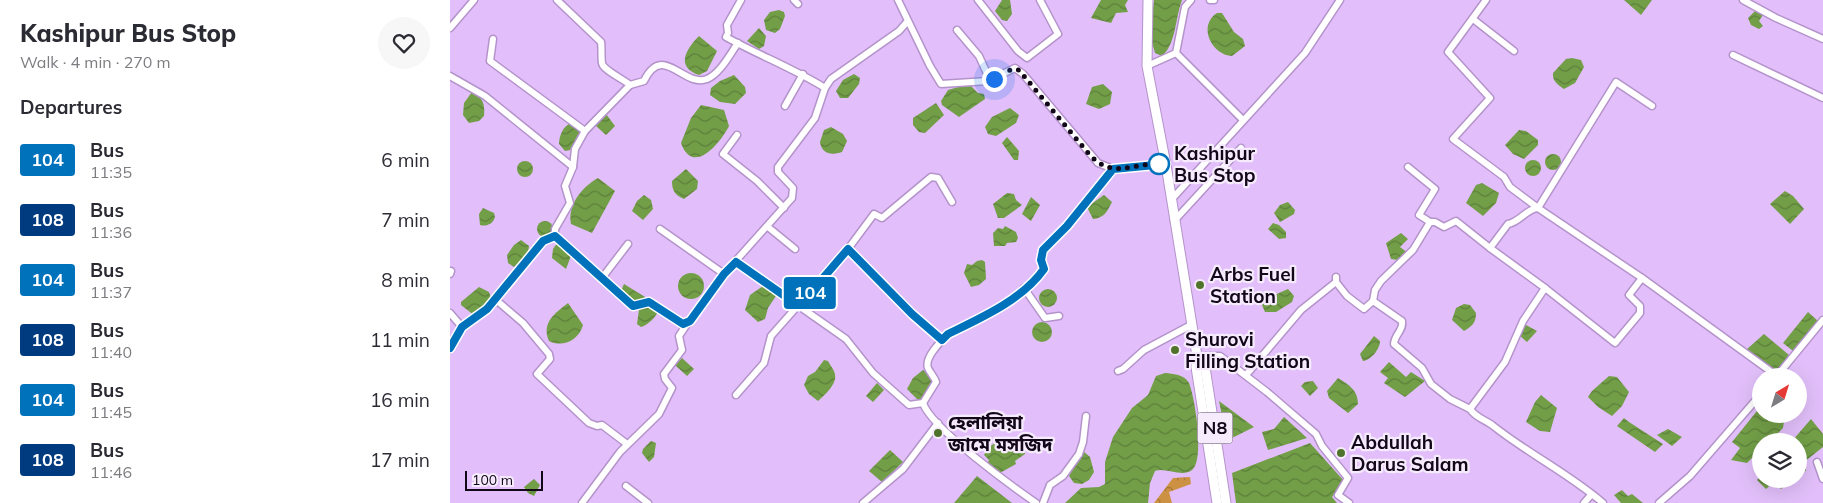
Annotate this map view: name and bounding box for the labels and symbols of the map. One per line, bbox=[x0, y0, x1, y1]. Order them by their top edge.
your location bbox=[982, 67, 1007, 92]
place label: Kashipur Bus Stop bbox=[1174, 141, 1256, 187]
marker: Kashipur Bus Stop bbox=[1148, 153, 1170, 175]
place label: Arbs Fuel Station bbox=[1210, 262, 1296, 308]
line badge: 104 bbox=[781, 277, 839, 309]
marker: Arbs Fuel Station bbox=[1194, 279, 1206, 291]
place label: Shurovi Filling Station bbox=[1185, 327, 1310, 373]
marker: Shurovi Filling Station bbox=[1169, 344, 1181, 356]
north arrow bbox=[1752, 368, 1808, 422]
place label: হেলালিয়া জামে মসজিদ bbox=[947, 410, 1053, 456]
road number: N8 bbox=[1198, 412, 1232, 443]
marker: হেলালিয়া জামে মসজিদ bbox=[932, 427, 944, 439]
place label: Abdullah Darus Salam bbox=[1351, 430, 1469, 476]
marker: Abdullah Darus Salam bbox=[1335, 447, 1347, 459]
scale bar bbox=[465, 468, 542, 491]

